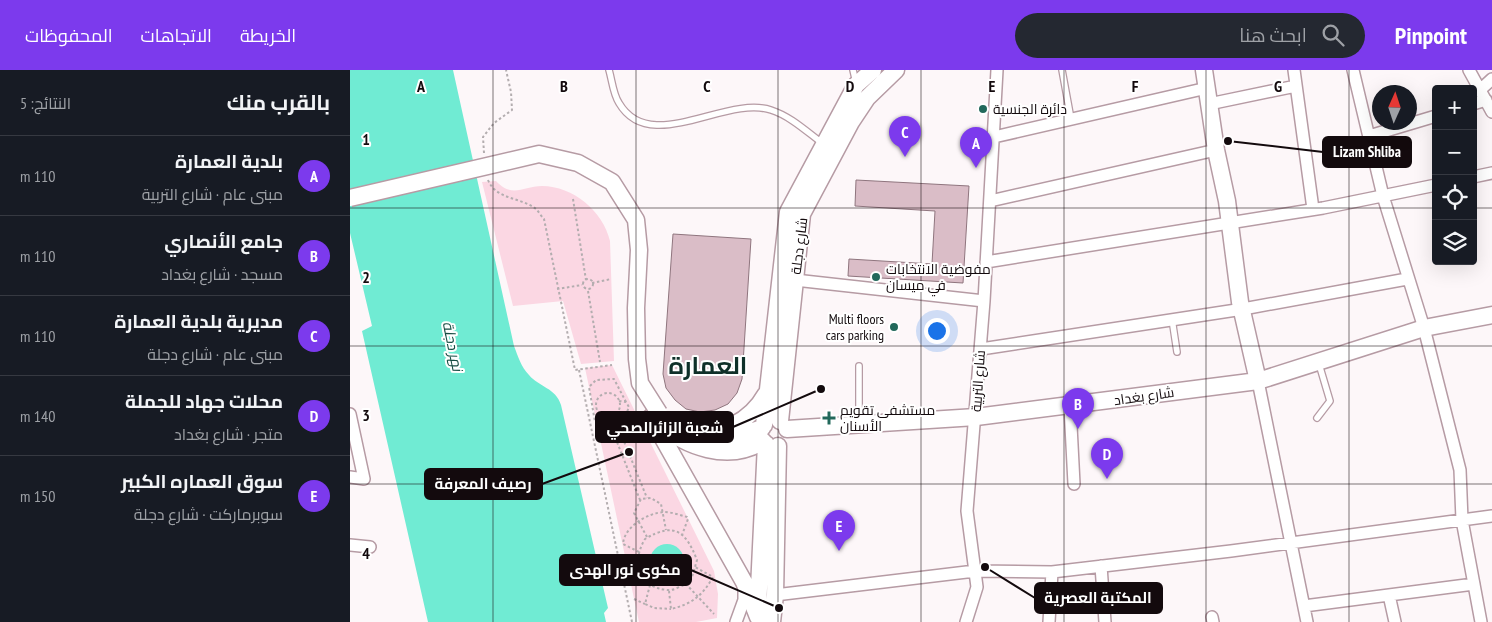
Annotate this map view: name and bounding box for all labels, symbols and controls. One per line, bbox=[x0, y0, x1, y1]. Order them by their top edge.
search box bbox=[1015, 13, 1365, 58]
text: Pinpoint bbox=[1395, 20, 1467, 51]
icon: search bbox=[1319, 21, 1347, 49]
text: ابحث هنا bbox=[1239, 23, 1307, 47]
text: المحفوظات bbox=[25, 24, 113, 47]
text: الاتجاهات bbox=[141, 24, 212, 47]
text: الخريطة bbox=[240, 24, 296, 47]
text: A bbox=[416, 76, 426, 96]
text: B bbox=[560, 76, 568, 96]
text: C bbox=[703, 76, 711, 96]
text: D bbox=[846, 76, 855, 96]
text: E bbox=[989, 76, 996, 96]
text: F bbox=[1132, 76, 1139, 96]
text: G bbox=[1274, 76, 1282, 96]
north arrow bbox=[1372, 85, 1417, 130]
map controls bbox=[1432, 85, 1477, 265]
button: + bbox=[1432, 85, 1477, 130]
text: بالقرب منك bbox=[227, 89, 330, 116]
text: النتائج: 5 bbox=[20, 93, 71, 113]
place label: دائرة الجنسية bbox=[993, 100, 1067, 118]
marker: دائرة الجنسية bbox=[977, 103, 989, 115]
pin: C bbox=[889, 116, 921, 157]
pin: A bbox=[960, 127, 992, 168]
text: 1 bbox=[362, 129, 370, 149]
button: − bbox=[1432, 130, 1477, 175]
callout: Lizam Shliba bbox=[1323, 137, 1411, 167]
text: Lizam Shliba bbox=[1333, 142, 1401, 161]
text: بلدية العمارة bbox=[175, 149, 283, 173]
text: 110 m bbox=[20, 166, 55, 186]
text: A bbox=[310, 166, 318, 186]
button: locate bbox=[1432, 175, 1477, 220]
text: مبنى عام · شارع التربية bbox=[142, 184, 283, 204]
street label: شارع دجلة bbox=[787, 217, 811, 275]
button: layers bbox=[1432, 220, 1477, 265]
text: جامع الأنصاري bbox=[164, 229, 283, 253]
text: 110 m bbox=[20, 246, 55, 266]
text: B bbox=[310, 246, 318, 266]
place label: مفوضية الانتخابات في ميسان bbox=[886, 260, 991, 297]
text: مسجد · شارع بغداد bbox=[161, 264, 283, 284]
text: 2 bbox=[362, 267, 370, 287]
marker: مفوضية الانتخابات في ميسان bbox=[870, 271, 882, 283]
text: مديرية بلدية العمارة bbox=[114, 309, 283, 333]
place label: Multi floors cars parking bbox=[826, 310, 884, 344]
your location bbox=[924, 318, 950, 344]
water label: نهر دجلة bbox=[438, 319, 468, 375]
marker: Multi floors cars parking bbox=[888, 321, 900, 333]
text: 110 m bbox=[20, 326, 55, 346]
text: C bbox=[310, 326, 318, 346]
text: مبنى عام · شارع دجلة bbox=[147, 344, 283, 364]
street label: شارع التربية bbox=[967, 349, 989, 413]
district label: العمارة bbox=[669, 350, 747, 381]
street label: شارع بغداد bbox=[1113, 383, 1175, 409]
pin: B bbox=[1062, 388, 1094, 429]
text: محلات جهاد للجملة bbox=[125, 389, 283, 413]
place label: مستشفى تقويم الأسنان bbox=[840, 401, 935, 435]
text: 3 bbox=[362, 405, 370, 425]
text: 140 m bbox=[20, 406, 55, 426]
text: D bbox=[310, 406, 318, 426]
marker: مستشفى تقويم الأسنان bbox=[822, 411, 836, 425]
callout: شعبة الزائرالصحي bbox=[596, 412, 733, 442]
text: شعبة الزائرالصحي bbox=[607, 418, 723, 440]
text: متجر · شارع بغداد bbox=[174, 424, 283, 444]
pin: D bbox=[1091, 438, 1123, 479]
text: سوق العماره الكبير bbox=[121, 469, 283, 493]
callout: رصيف المعرفة bbox=[425, 469, 542, 499]
text: رصيف المعرفة bbox=[434, 474, 532, 493]
text: 150 m bbox=[20, 486, 55, 506]
text: E bbox=[311, 486, 317, 506]
text: سوبرماركت · شارع دجلة bbox=[134, 504, 283, 524]
pin: E bbox=[823, 510, 855, 551]
text: 4 bbox=[362, 543, 370, 563]
callout: مكوى نور الهدى bbox=[560, 555, 691, 585]
text: مكوى نور الهدى bbox=[569, 560, 681, 579]
callout: المكتبة العصرية bbox=[1035, 583, 1162, 613]
text: المكتبة العصرية bbox=[1044, 588, 1152, 607]

